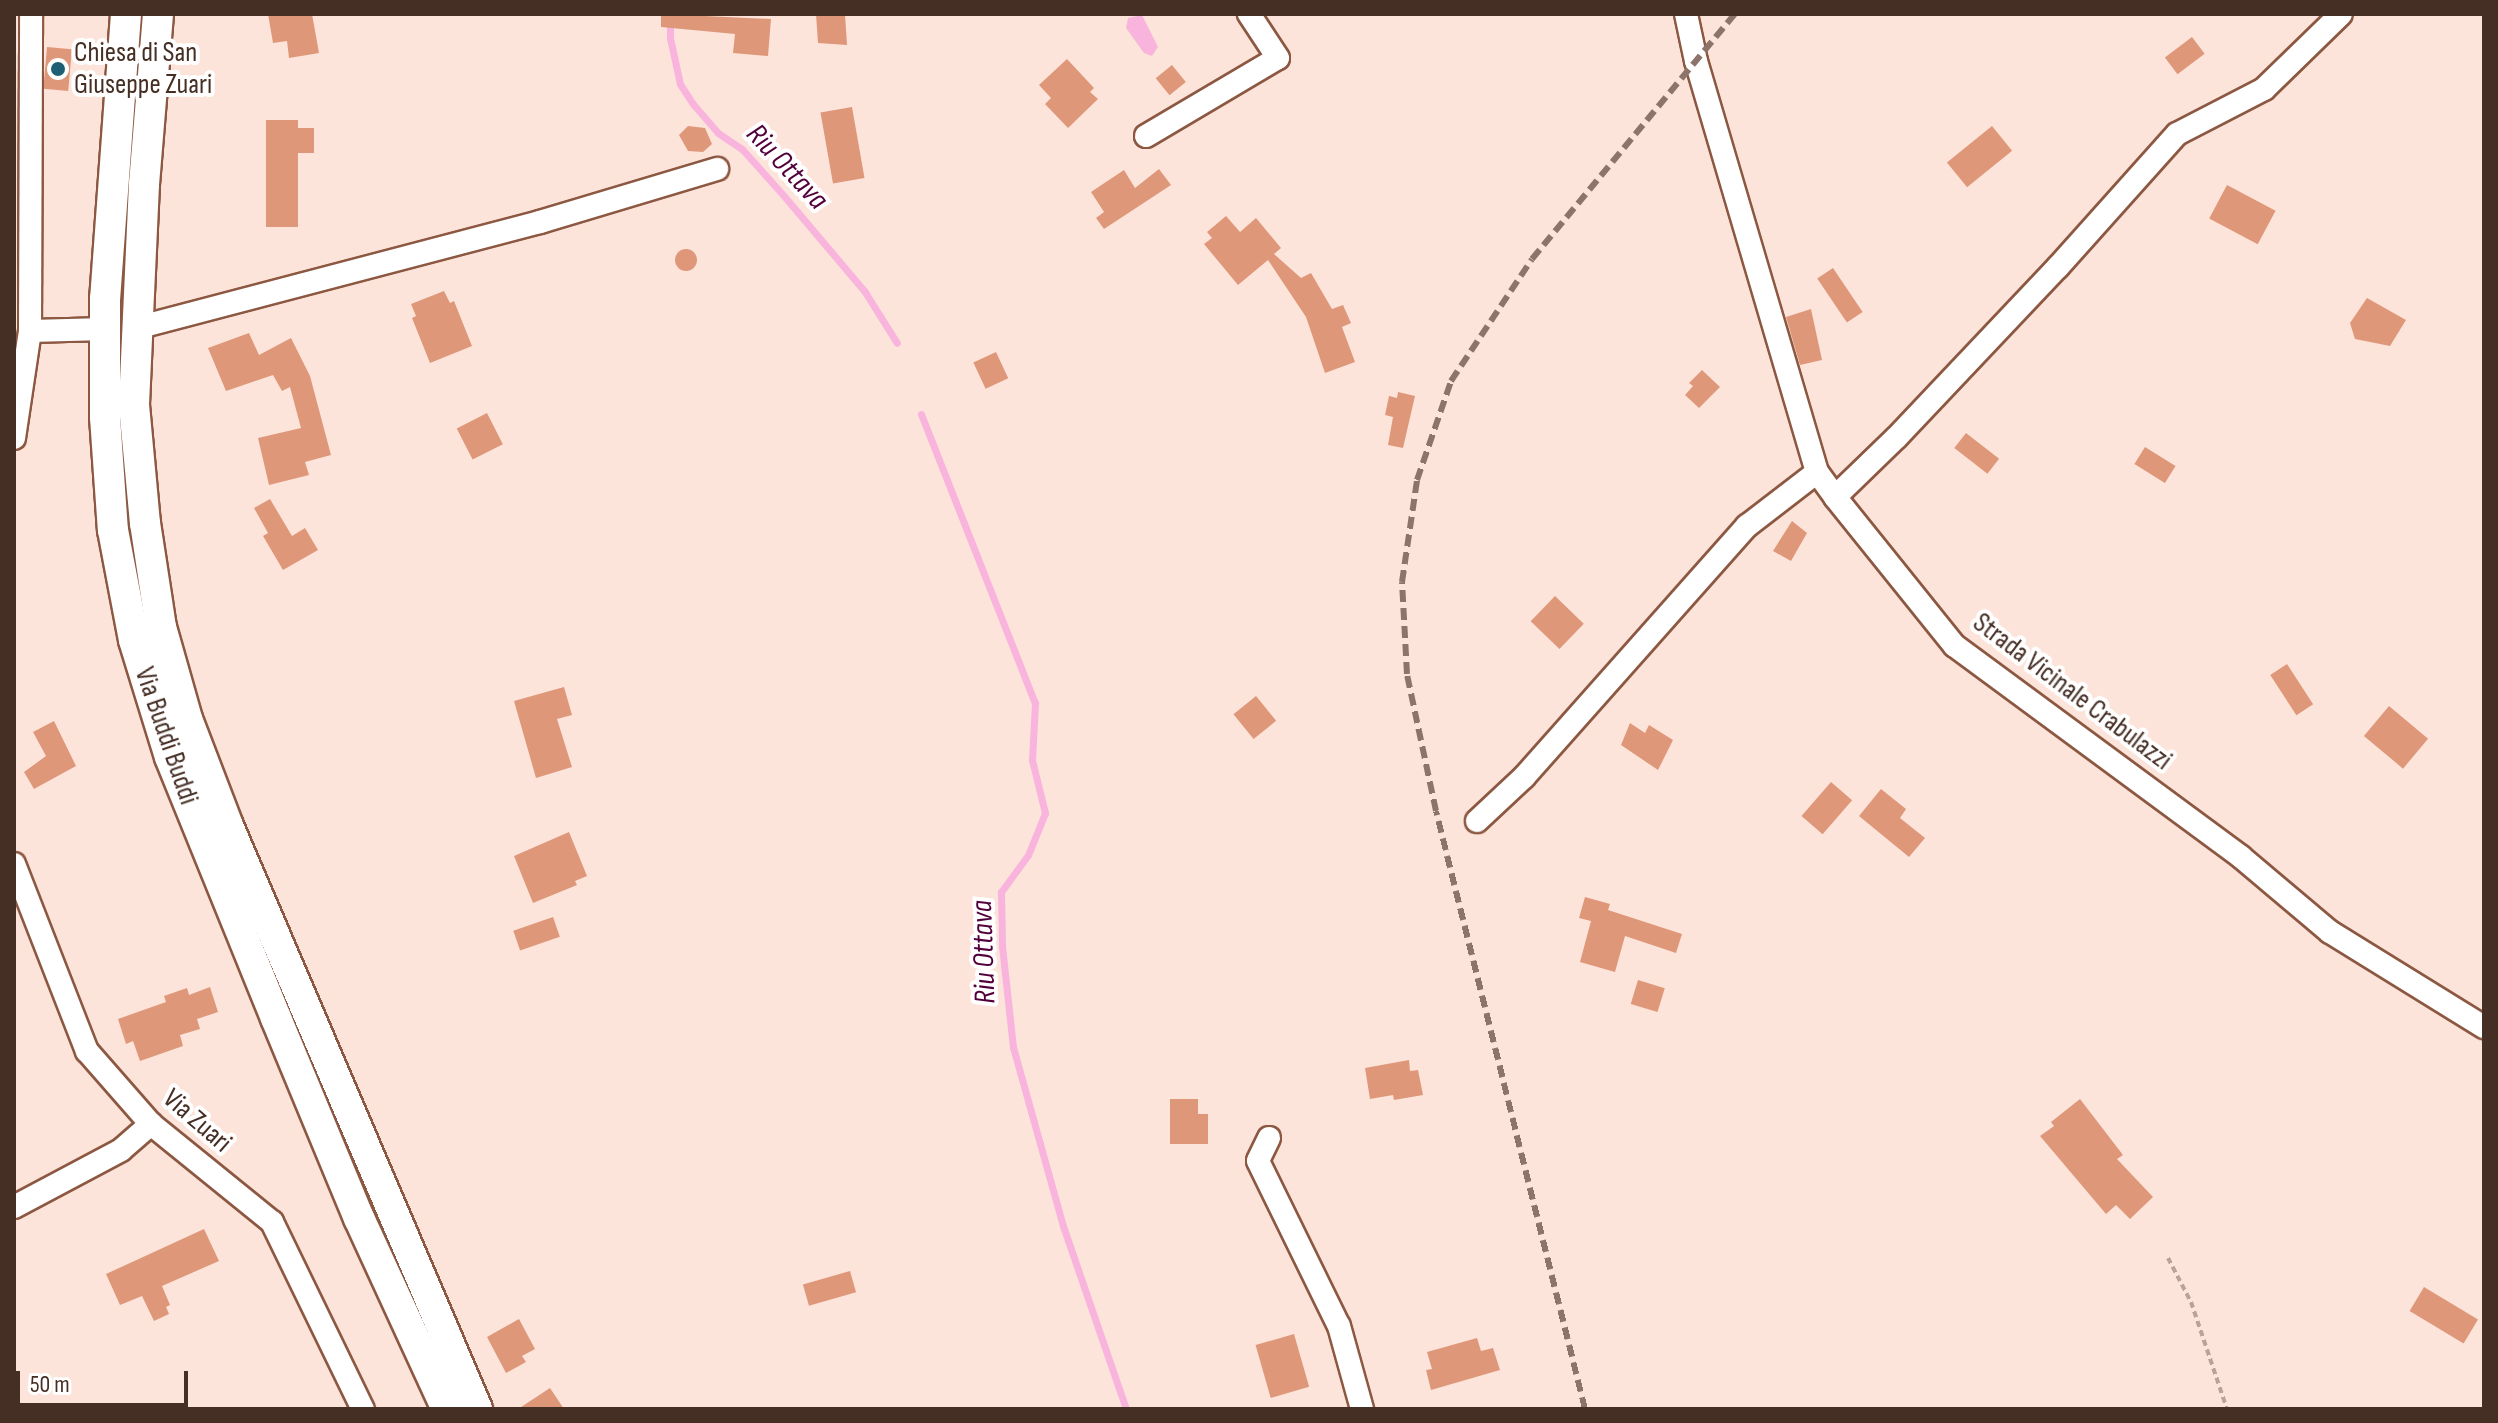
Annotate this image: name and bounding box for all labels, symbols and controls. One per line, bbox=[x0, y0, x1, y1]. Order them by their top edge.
place label: Chiesa di San Giuseppe Zuari bbox=[74, 36, 212, 102]
marker: Chiesa di San Giuseppe Zuari bbox=[49, 60, 67, 78]
water label: Riu Ottava bbox=[739, 117, 835, 217]
street label: Strada Vicinale Crabulazzi bbox=[1966, 606, 2178, 778]
street label: Via Buddi Buddi bbox=[127, 663, 205, 809]
water label: Riu Ottava bbox=[964, 900, 1004, 1004]
street label: Via Zuari bbox=[156, 1082, 238, 1160]
scale bar bbox=[20, 1355, 192, 1405]
text: 50 m bbox=[30, 1370, 70, 1399]

